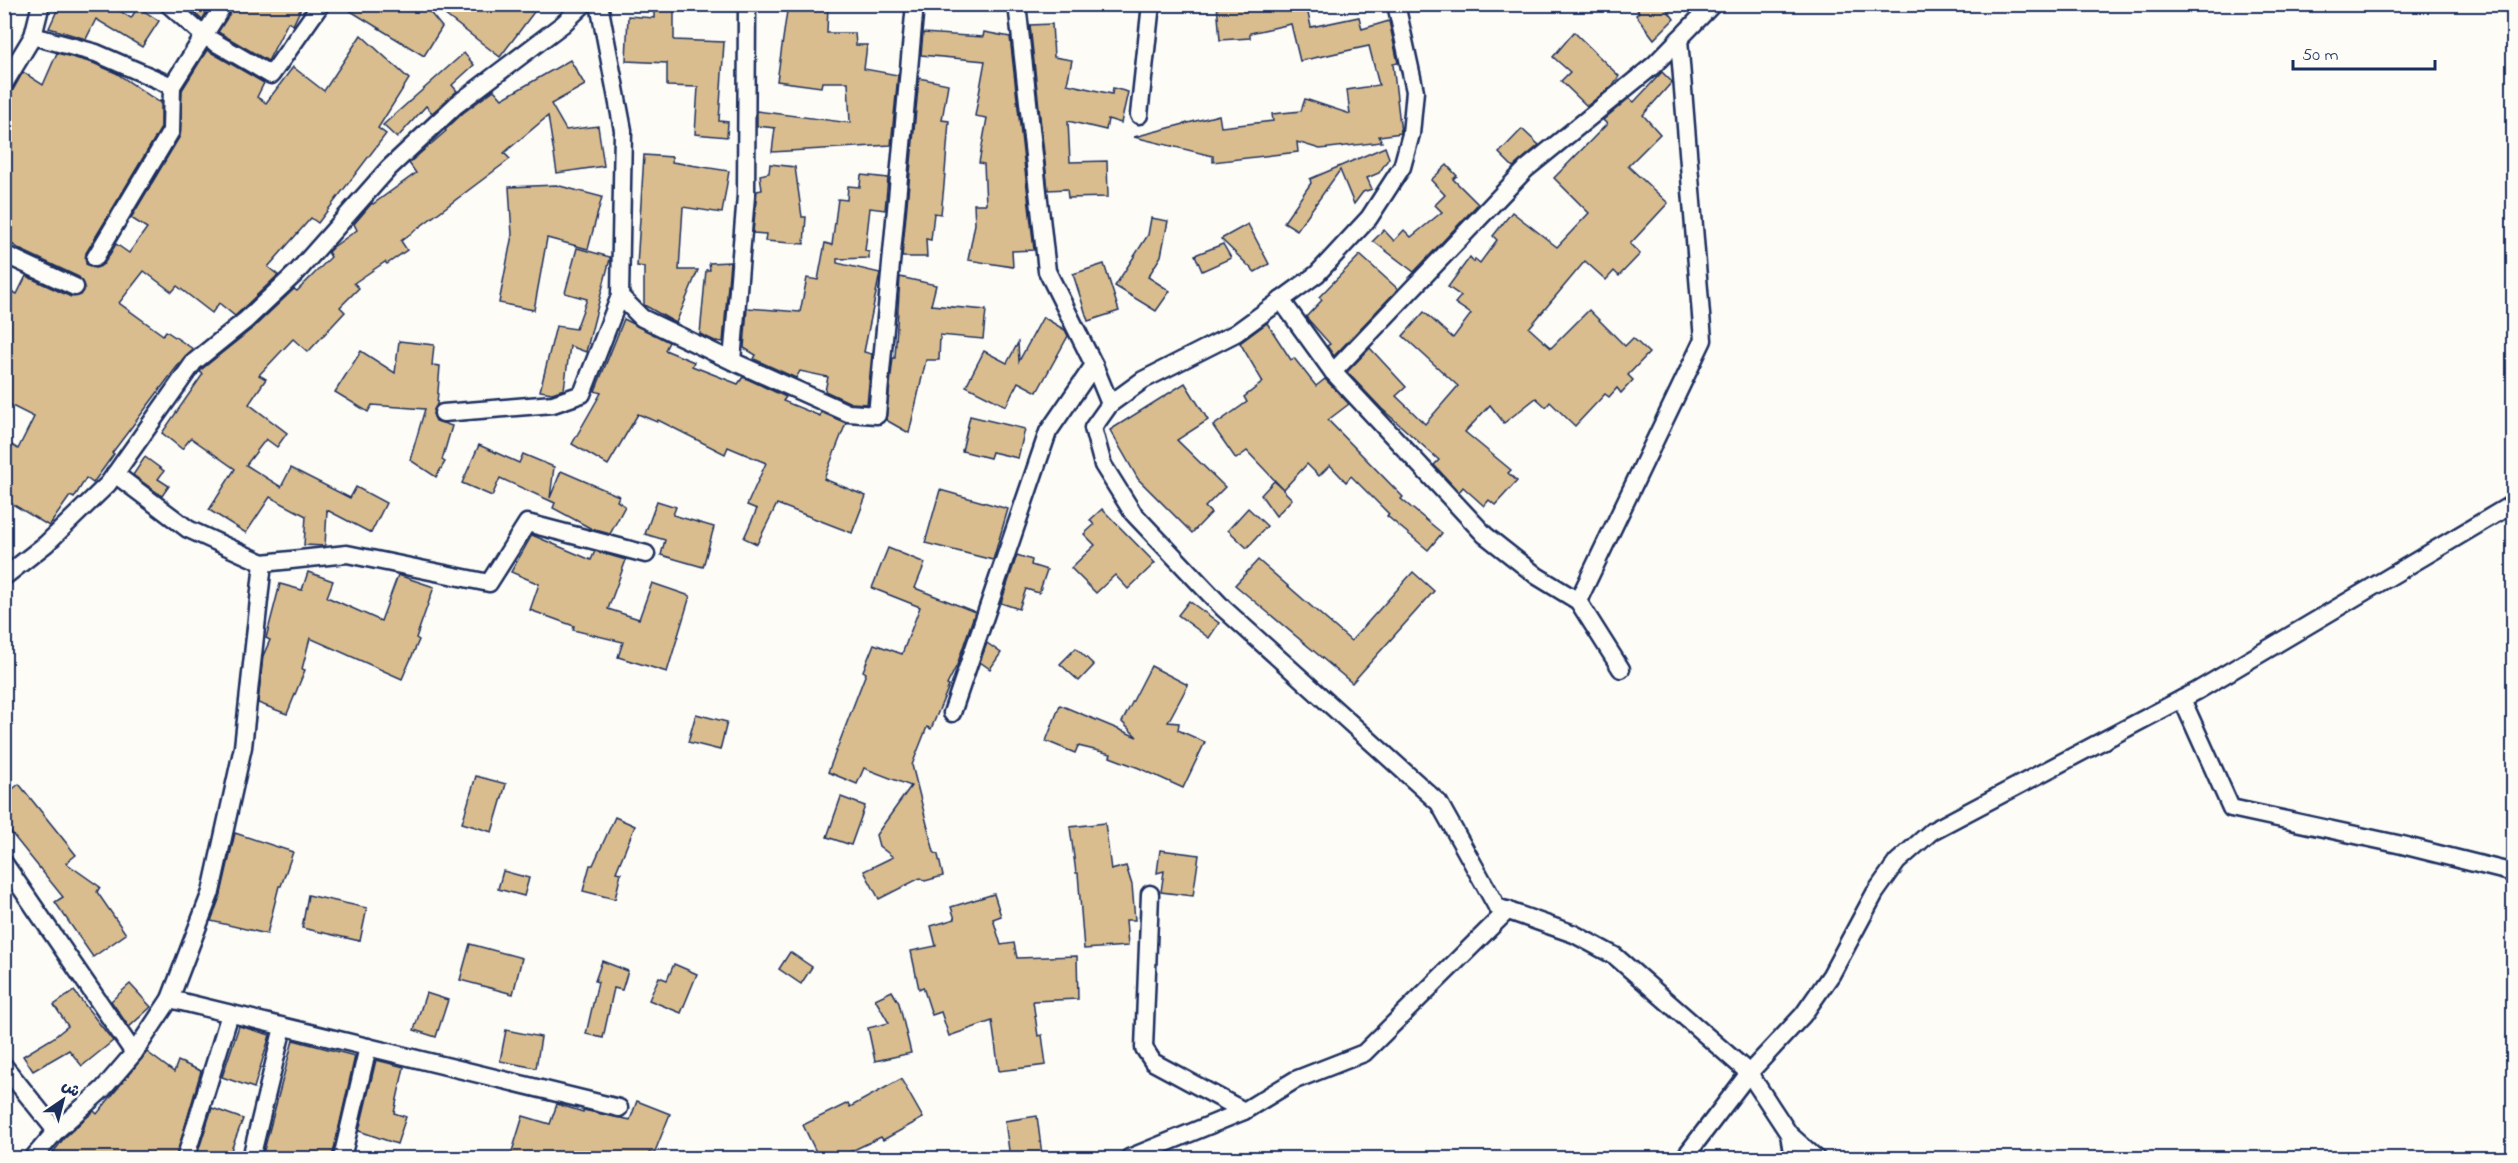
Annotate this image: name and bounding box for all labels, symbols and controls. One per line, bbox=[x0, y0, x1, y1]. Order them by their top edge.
scale bar bbox=[2293, 33, 2436, 71]
text: 50 m bbox=[2302, 43, 2339, 69]
north arrow bbox=[33, 1070, 93, 1130]
text: ش bbox=[56, 1074, 85, 1104]

